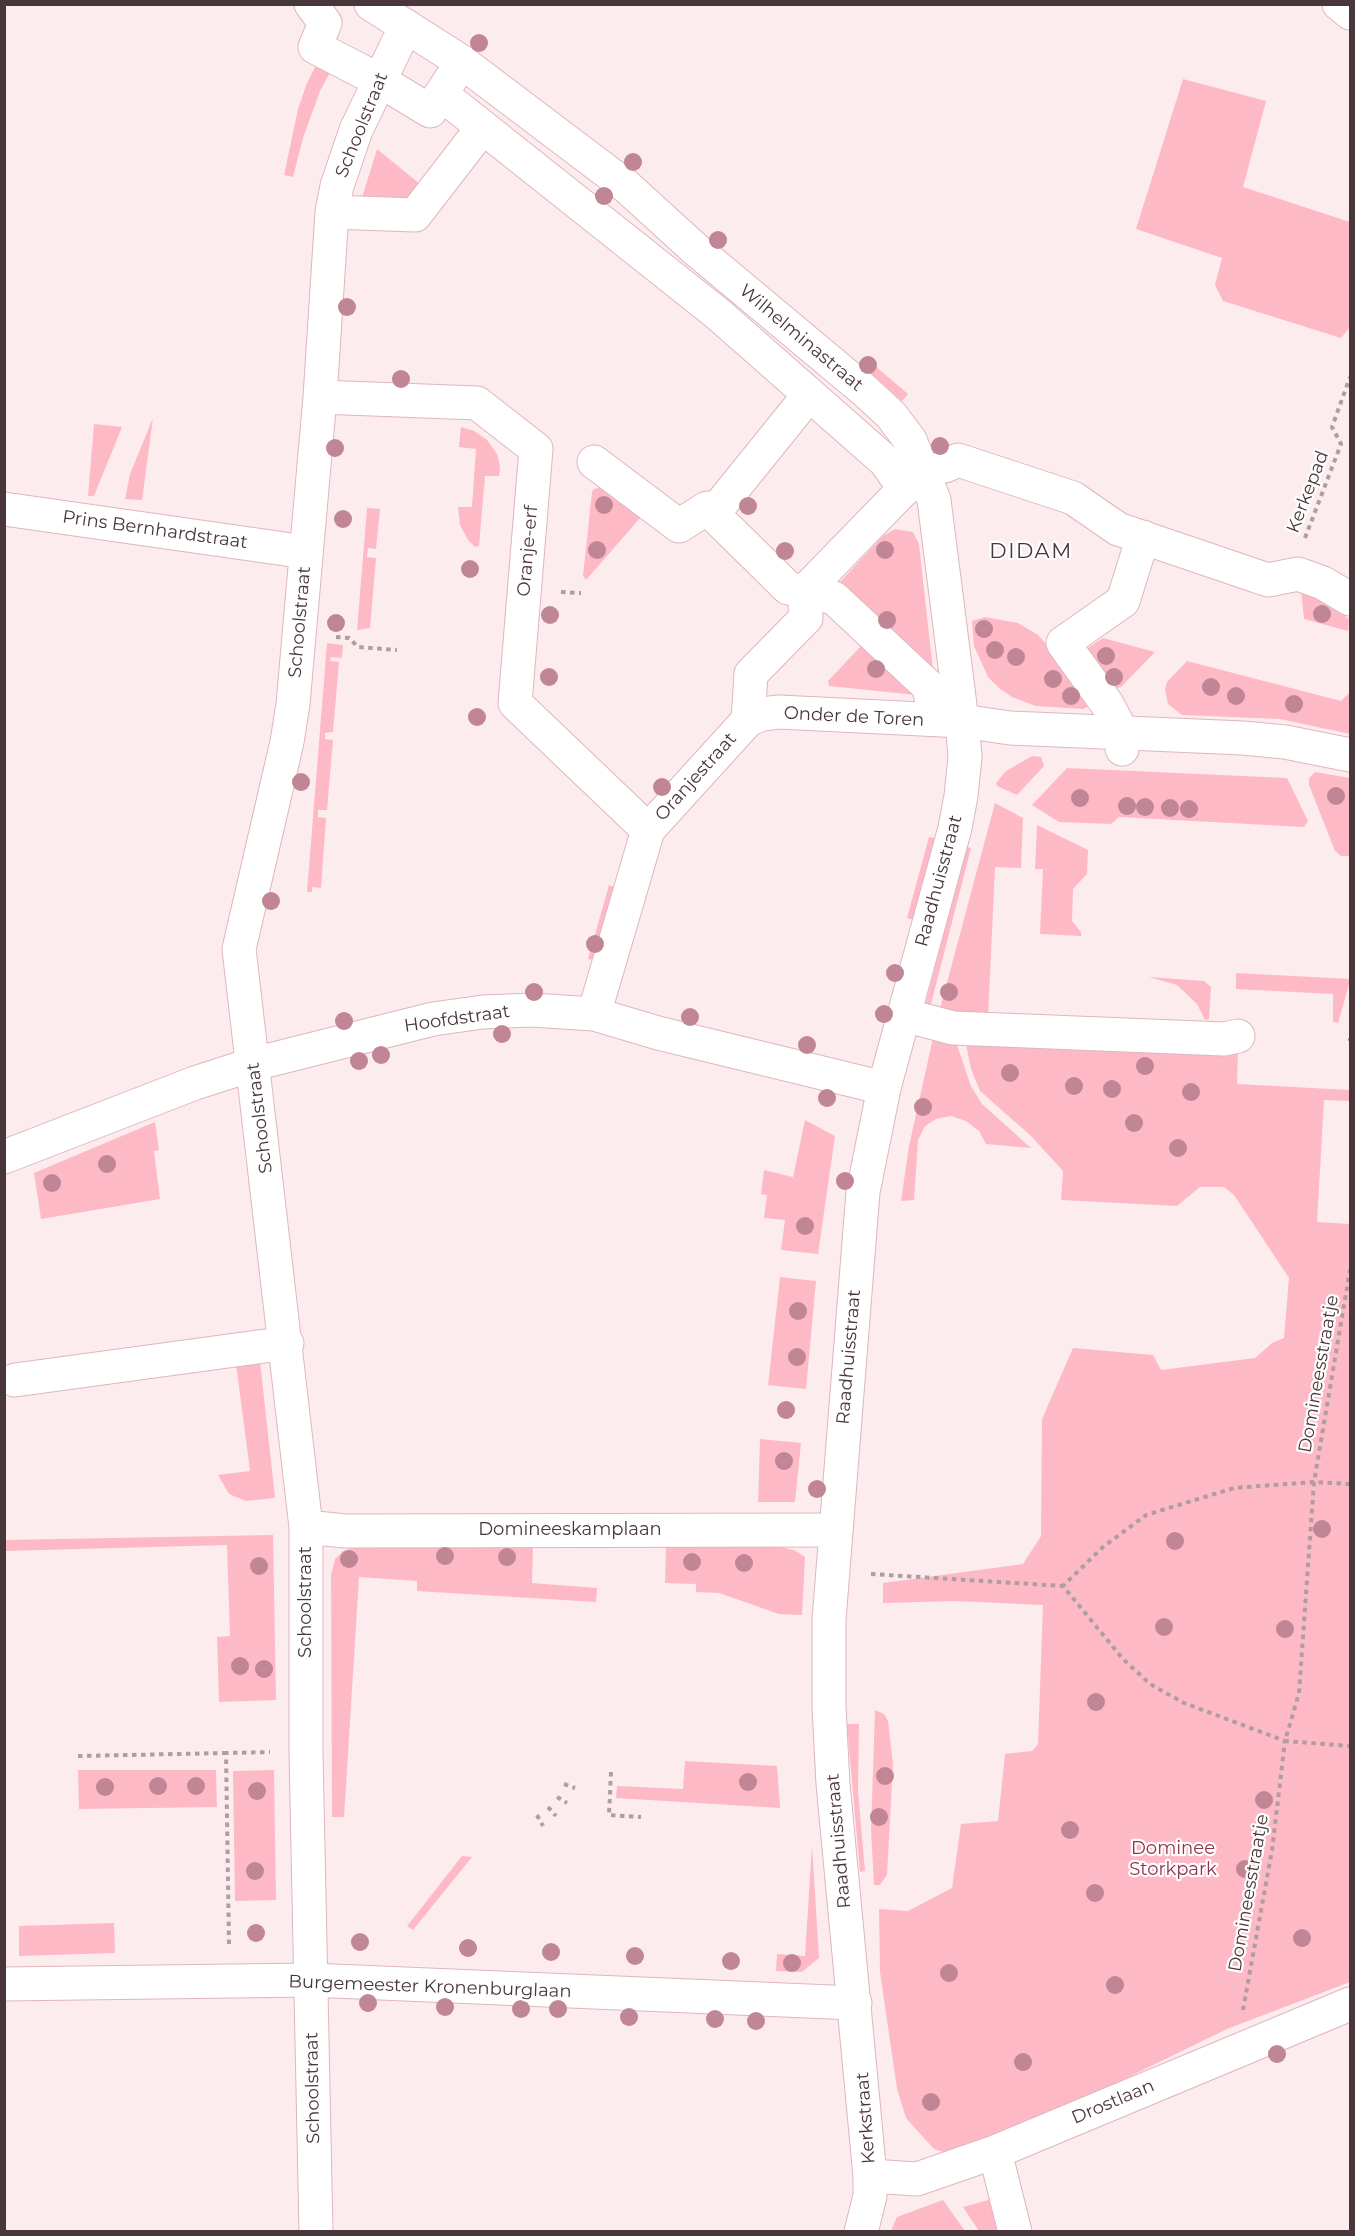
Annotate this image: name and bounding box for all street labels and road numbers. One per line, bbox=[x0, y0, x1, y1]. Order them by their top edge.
street label: Schoolstraat bbox=[331, 69, 393, 181]
street label: Wilhelminastraat bbox=[735, 280, 867, 396]
street label: Kerkepad bbox=[1282, 448, 1334, 536]
street label: Oranje-erf bbox=[513, 504, 543, 598]
street label: Prins Bernhardstraat bbox=[61, 506, 249, 554]
street label: Schoolstraat bbox=[284, 565, 316, 679]
street label: Onder de Toren bbox=[783, 703, 925, 731]
street label: Oranjestraat bbox=[651, 728, 741, 826]
street label: Raadhuisstraat bbox=[911, 813, 967, 949]
street label: Hoofdstraat bbox=[403, 1001, 511, 1037]
street label: Schoolstraat bbox=[242, 1061, 278, 1175]
street label: Raadhuisstraat bbox=[832, 1289, 866, 1425]
street label: Domineesstraatje bbox=[1294, 1293, 1344, 1455]
street label: Domineeskamplaan bbox=[478, 1519, 662, 1541]
street label: Schoolstraat bbox=[295, 1546, 317, 1658]
street label: Raadhuisstraat bbox=[822, 1773, 856, 1909]
street label: Domineesstraatje bbox=[1224, 1812, 1274, 1974]
street label: Burgemeester Kronenburglaan bbox=[288, 1971, 572, 2003]
street label: Schoolstraat bbox=[301, 2032, 325, 2144]
street label: Kerkstraat bbox=[852, 2071, 880, 2165]
street label: Drostlaan bbox=[1069, 2075, 1157, 2129]

